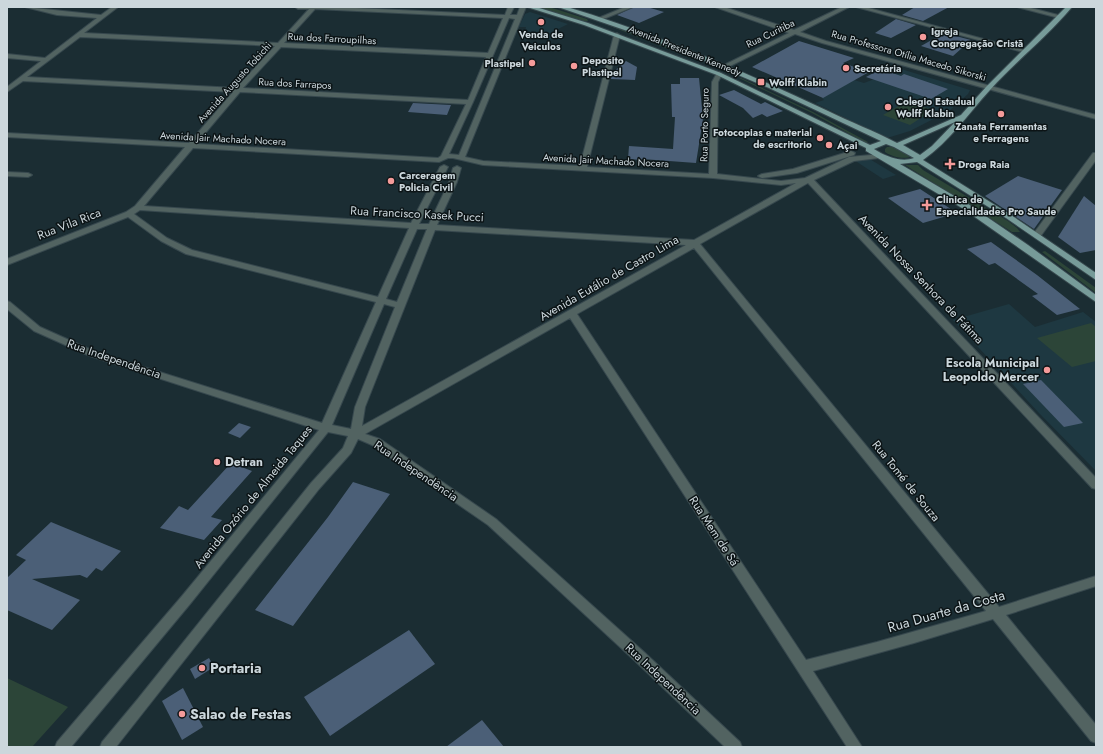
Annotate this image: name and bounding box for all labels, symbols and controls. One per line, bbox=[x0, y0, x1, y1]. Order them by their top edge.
street label: Rua Curitiba bbox=[743, 15, 797, 52]
marker: Venda de Veiculos bbox=[536, 17, 546, 27]
street label: Avenida Presidente Kennedy bbox=[626, 21, 744, 80]
place label: Igreja Congregação Cristã bbox=[931, 24, 1023, 51]
street label: Rua Professora Otília Macedo Sikorski bbox=[830, 26, 988, 85]
place label: Venda de Veiculos bbox=[518, 27, 564, 54]
street label: Rua dos Farroupilhas bbox=[287, 29, 377, 48]
marker: Igreja Congregação Cristã bbox=[918, 32, 928, 42]
street label: Avenida Augusto Tobichi bbox=[194, 39, 275, 126]
place label: Deposito Plastipel bbox=[582, 53, 624, 80]
place label: Plastipel bbox=[485, 56, 524, 71]
marker: Plastipel bbox=[527, 58, 537, 68]
marker: Deposito Plastipel bbox=[569, 61, 579, 71]
place label: Secretária bbox=[854, 61, 902, 76]
marker: Secretária bbox=[841, 63, 851, 73]
street label: Rua dos Farrapos bbox=[258, 74, 332, 93]
place label: Wolff Klabin bbox=[769, 75, 827, 90]
marker: Wolff Klabin bbox=[756, 77, 766, 87]
street label: Rua Porto Seguro bbox=[696, 87, 713, 162]
place label: Colegio Estadual Wolff Klabin bbox=[896, 94, 975, 121]
marker: Colegio Estadual Wolff Klabin bbox=[883, 102, 893, 112]
marker: Zanata Ferramentas e Ferragens bbox=[996, 109, 1006, 119]
place label: Zanata Ferramentas e Ferragens bbox=[955, 119, 1047, 146]
place label: Fotocopias e material de escritorio bbox=[713, 125, 812, 152]
street label: Avenida Jair Machado Nocera bbox=[159, 128, 287, 149]
marker: Fotocopias e material de escritorio bbox=[815, 133, 825, 143]
place label: Açai bbox=[836, 138, 858, 153]
marker: Açai bbox=[824, 140, 834, 150]
street label: Avenida Jair Machado Nocera bbox=[542, 150, 670, 171]
place label: Droga Raia bbox=[958, 157, 1010, 172]
marker: Droga Raia bbox=[945, 159, 955, 169]
place label: Carceragem Policia Civil bbox=[399, 168, 456, 195]
marker: Carceragem Policia Civil bbox=[386, 176, 396, 186]
place label: Clinica de Especialidades Pro Saude bbox=[936, 192, 1057, 219]
marker: Clinica de Especialidades Pro Saude bbox=[921, 199, 933, 211]
street label: Rua Francisco Kasek Pucci bbox=[350, 202, 484, 226]
street label: Rua Vila Rica bbox=[35, 204, 104, 244]
street label: Avenida Nossa Senhora de Fátima bbox=[854, 210, 988, 348]
street label: Avenida Eutálio de Castro Lima bbox=[536, 231, 682, 325]
street label: Rua Independência bbox=[65, 335, 163, 384]
place label: Escola Municipal Leopoldo Mercer bbox=[943, 354, 1039, 386]
marker: Escola Municipal Leopoldo Mercer bbox=[1042, 365, 1052, 375]
street label: Avenida Ozório de Almeida Taques bbox=[190, 421, 317, 572]
street label: Rua Independência bbox=[370, 436, 462, 506]
street label: Rua Tomé de Souza bbox=[868, 437, 945, 526]
place label: Detran bbox=[225, 453, 263, 471]
marker: Detran bbox=[212, 457, 222, 467]
street label: Rua Mem de Sá bbox=[685, 492, 744, 570]
street label: Rua Duarte da Costa bbox=[885, 585, 1007, 637]
street label: Rua Independência bbox=[621, 639, 705, 719]
place label: Portaria bbox=[210, 658, 261, 678]
marker: Portaria bbox=[197, 663, 207, 673]
place label: Salao de Festas bbox=[190, 704, 292, 724]
marker: Salao de Festas bbox=[177, 709, 187, 719]

